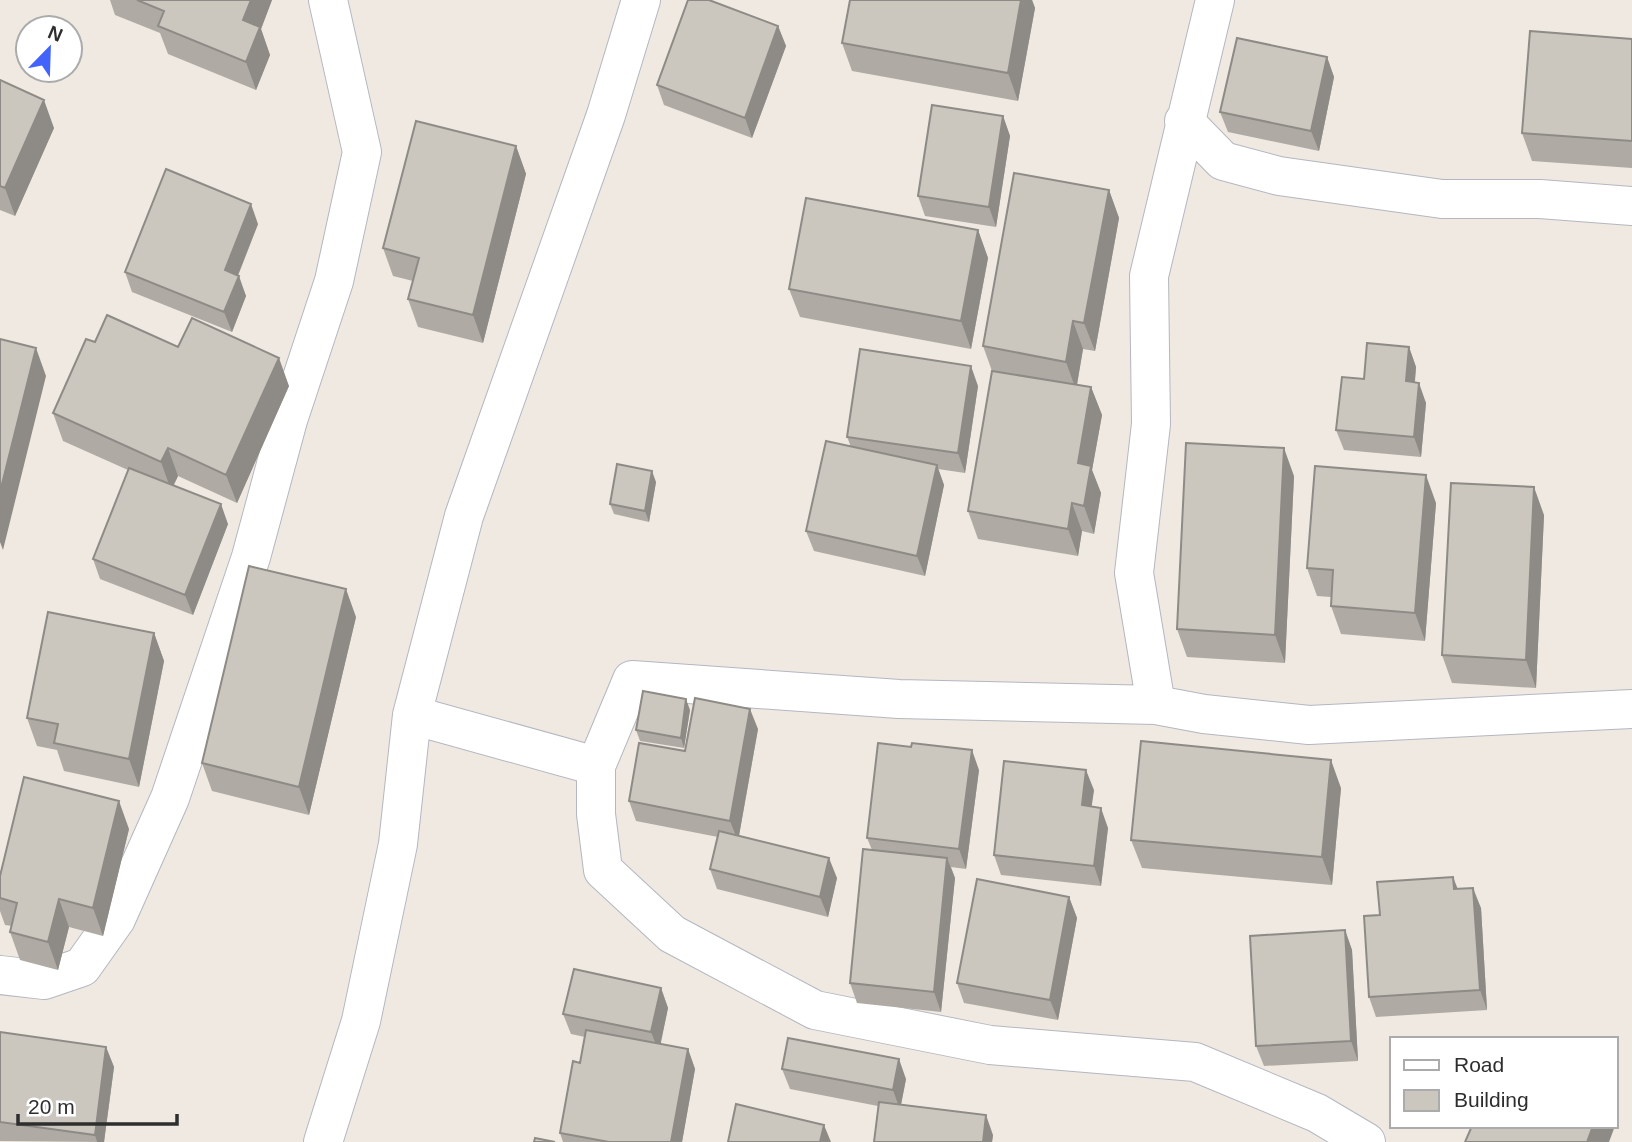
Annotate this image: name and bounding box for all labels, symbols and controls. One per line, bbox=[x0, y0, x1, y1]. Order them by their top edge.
north arrow bbox=[14, 14, 84, 84]
text: N bbox=[45, 21, 66, 46]
legend bbox=[1390, 1037, 1618, 1128]
text: Road bbox=[1454, 1053, 1504, 1076]
scale bar bbox=[18, 1082, 177, 1126]
text: Building bbox=[1454, 1088, 1529, 1111]
text: 20 m bbox=[28, 1095, 75, 1118]

